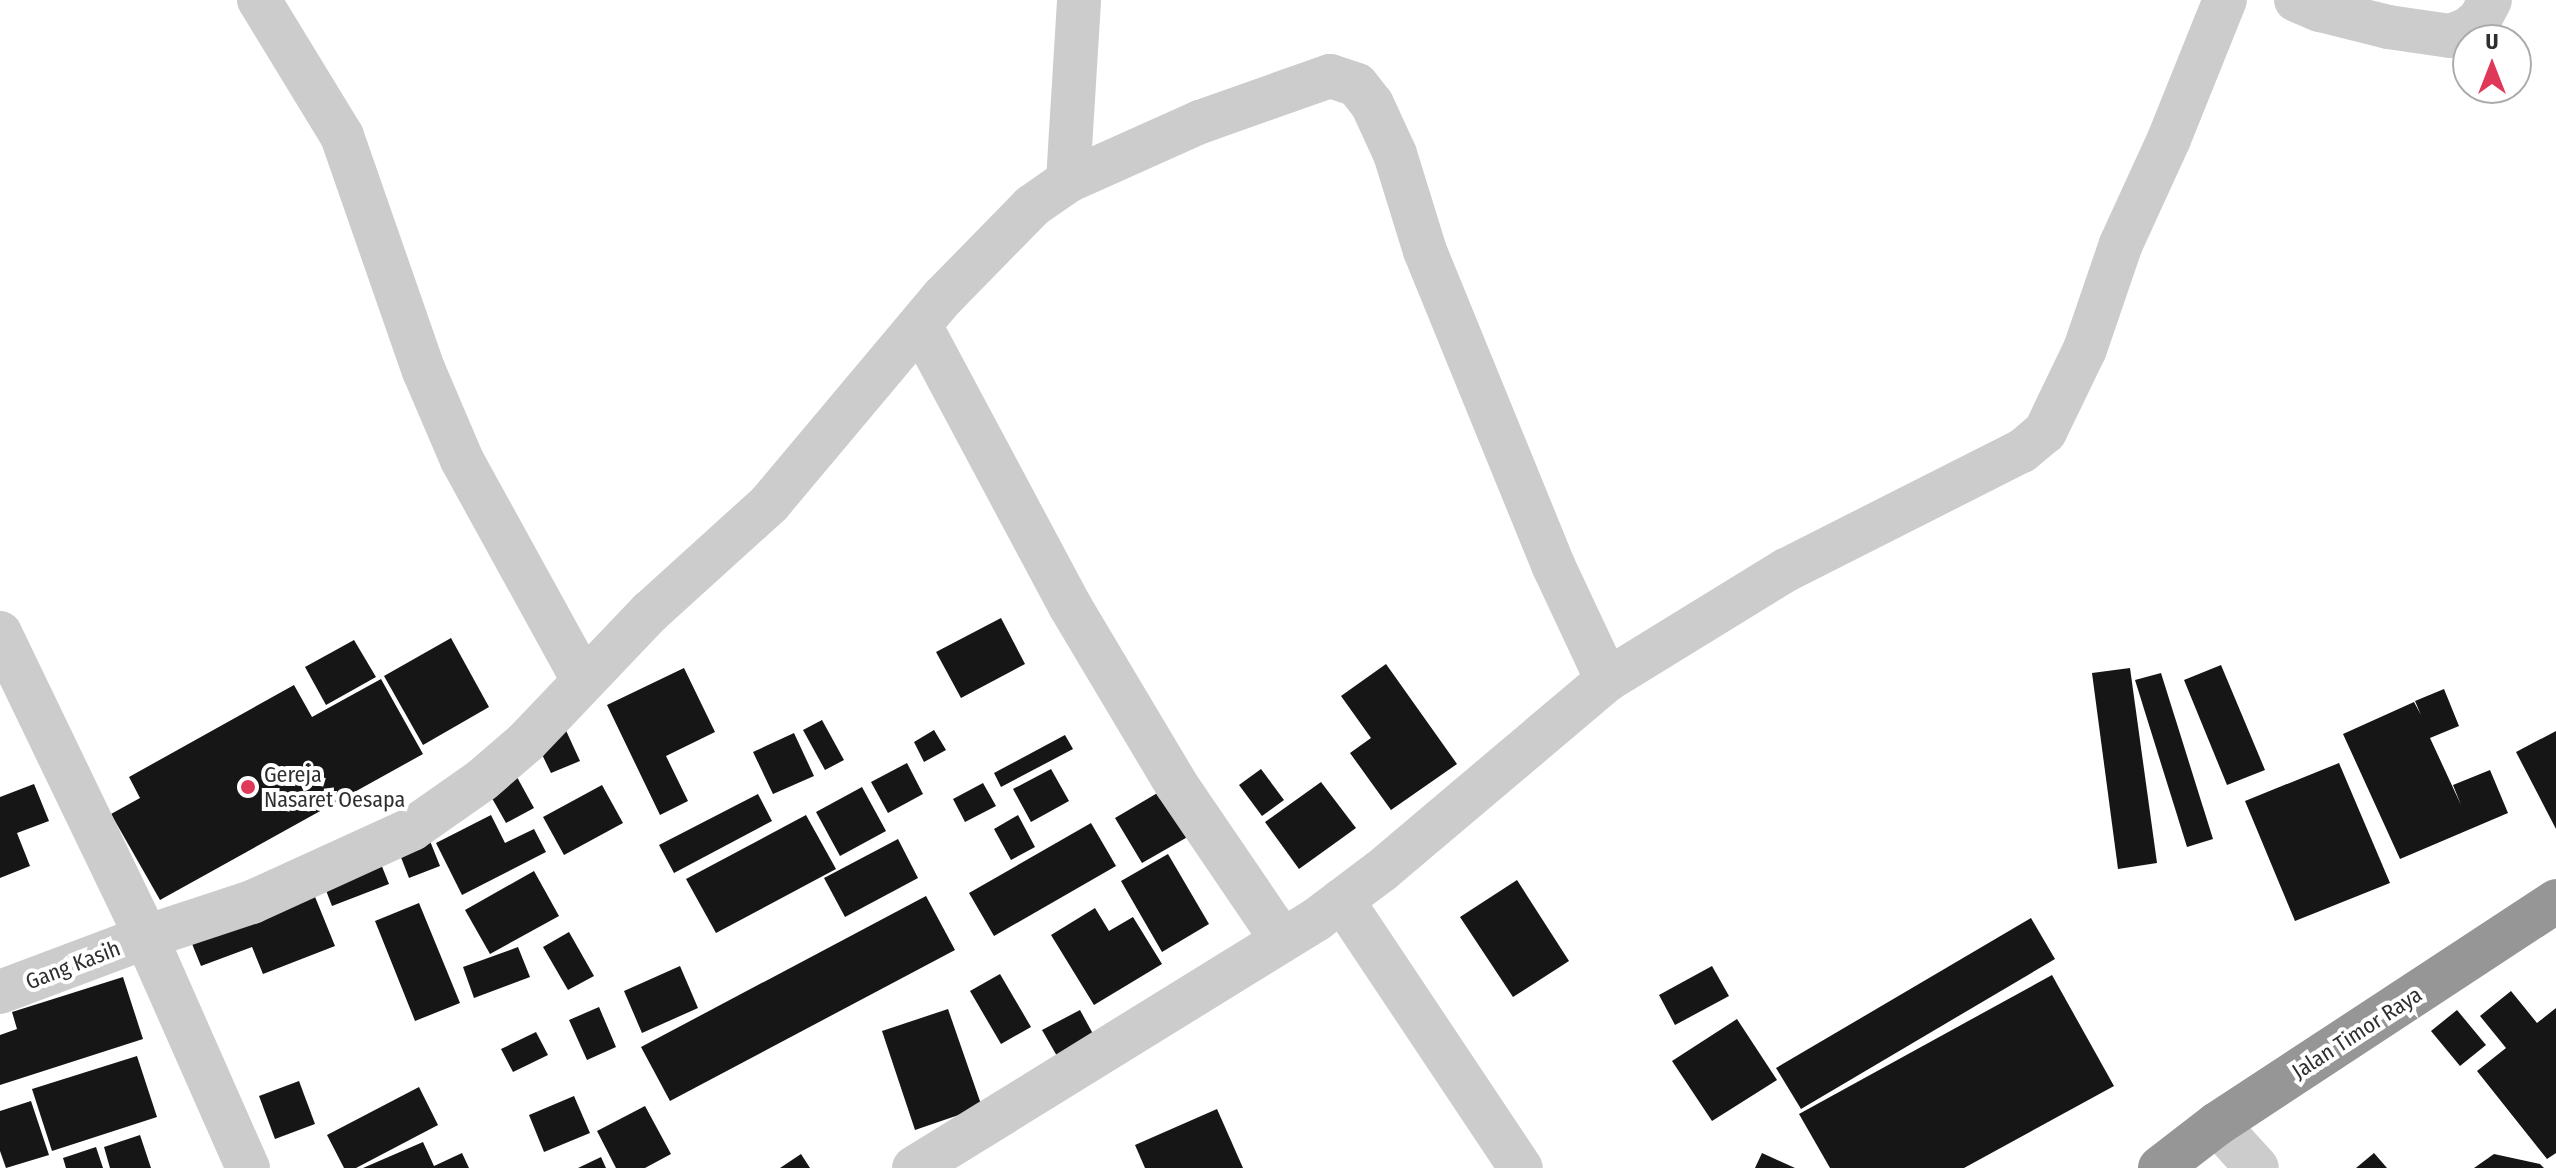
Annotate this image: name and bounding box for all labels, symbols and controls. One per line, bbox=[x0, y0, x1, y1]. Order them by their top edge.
north arrow bbox=[2452, 24, 2532, 104]
text: U bbox=[2486, 28, 2498, 55]
place label: Gereja Nasaret Oesapa bbox=[264, 761, 405, 812]
marker: Gereja Nasaret Oesapa bbox=[239, 778, 257, 796]
street label: Gang Kasih bbox=[22, 935, 124, 995]
street label: Jalan Timor Raya bbox=[2287, 981, 2427, 1085]

